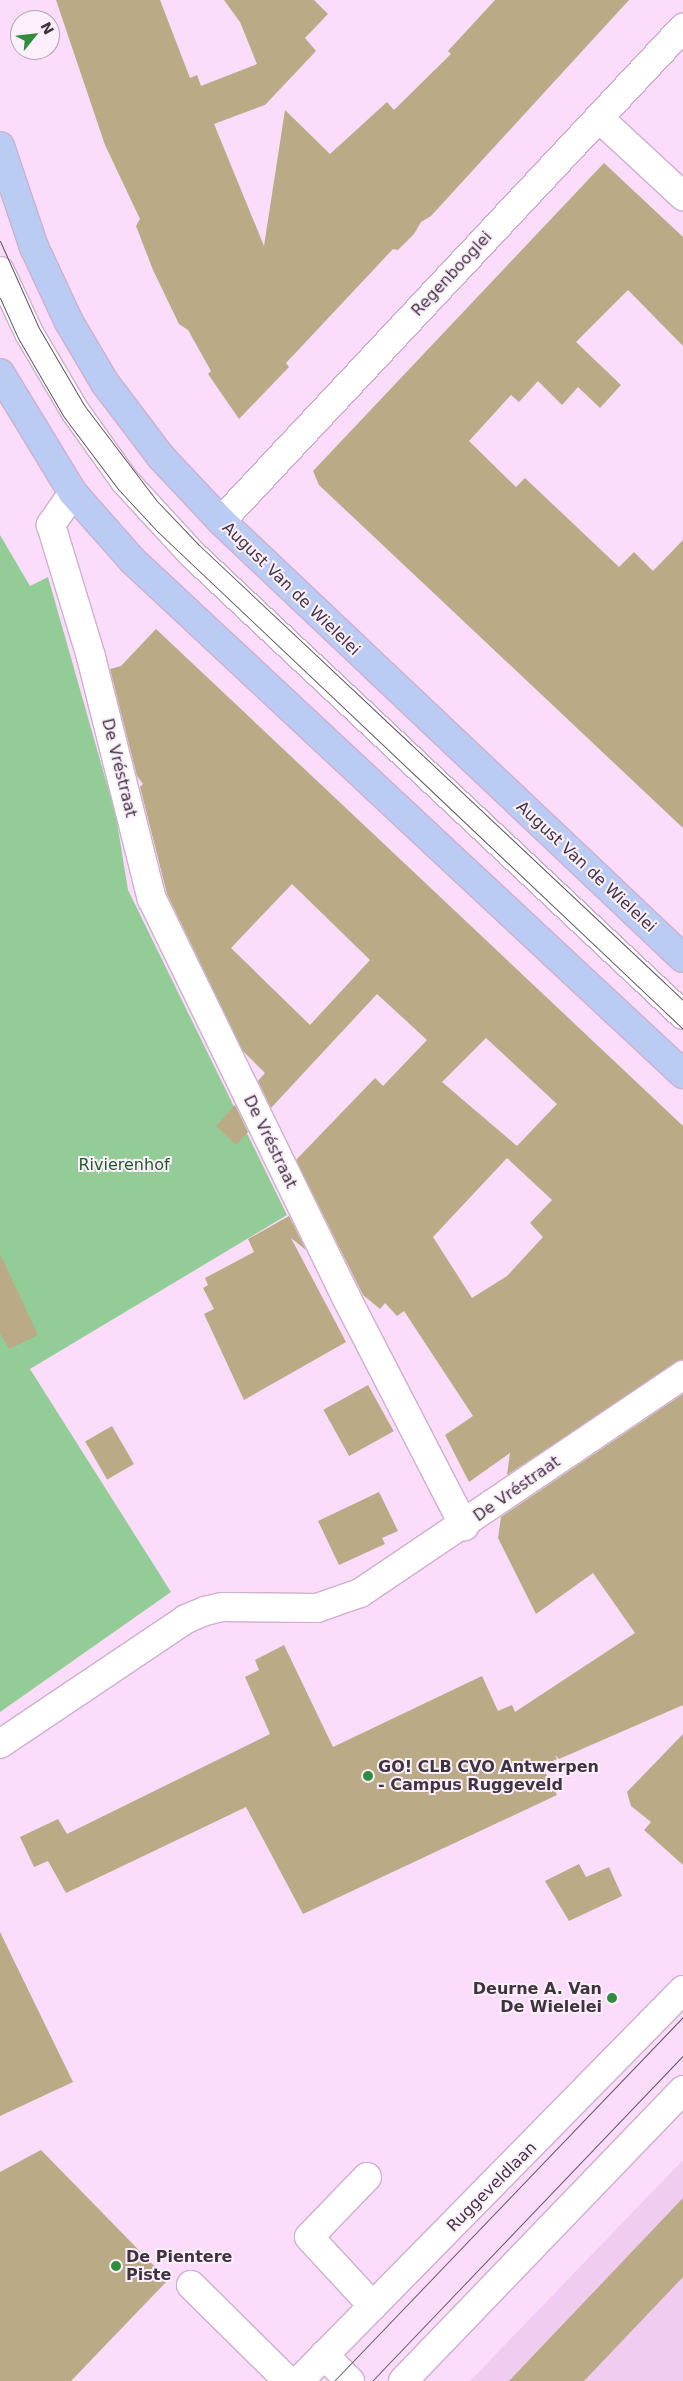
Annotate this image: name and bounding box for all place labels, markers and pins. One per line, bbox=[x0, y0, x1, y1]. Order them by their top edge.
place label: GO! CLB CVO Antwerpen - Campus Ruggeveld bbox=[378, 1757, 599, 1795]
marker: GO! CLB CVO Antwerpen - Campus Ruggeveld bbox=[362, 1770, 374, 1782]
place label: Deurne A. Van De Wielelei bbox=[473, 1979, 602, 2017]
marker: Deurne A. Van De Wielelei bbox=[606, 1992, 618, 2004]
place label: De Pientere Piste bbox=[126, 2247, 232, 2285]
marker: De Pientere Piste bbox=[110, 2260, 122, 2272]

